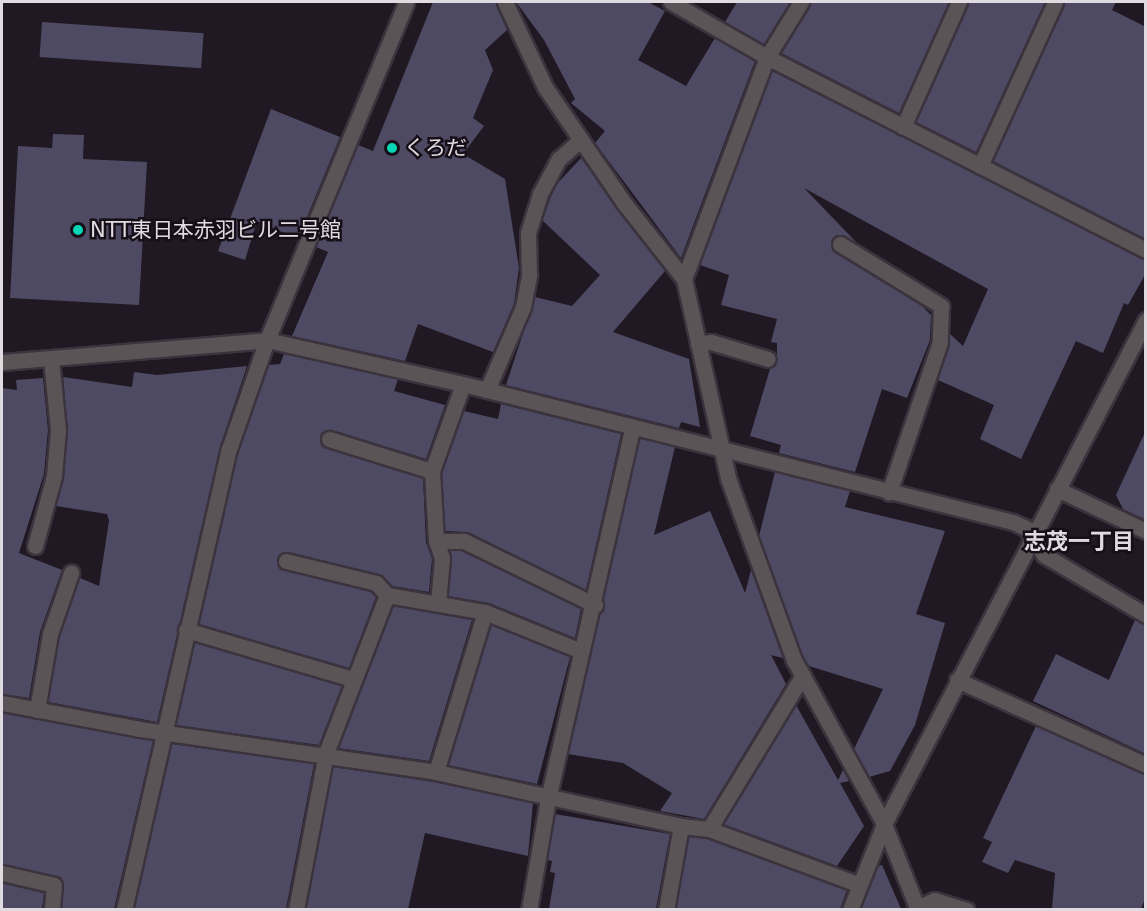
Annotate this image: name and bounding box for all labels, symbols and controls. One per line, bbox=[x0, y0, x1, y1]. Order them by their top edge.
place label: くろだ bbox=[404, 135, 467, 161]
marker: くろだ bbox=[385, 141, 399, 155]
place label: NTT東日本赤羽ビル二号館 bbox=[90, 217, 341, 243]
marker: NTT東日本赤羽ビル二号館 bbox=[71, 223, 85, 237]
district label: 志茂一丁目 bbox=[1024, 529, 1134, 555]

